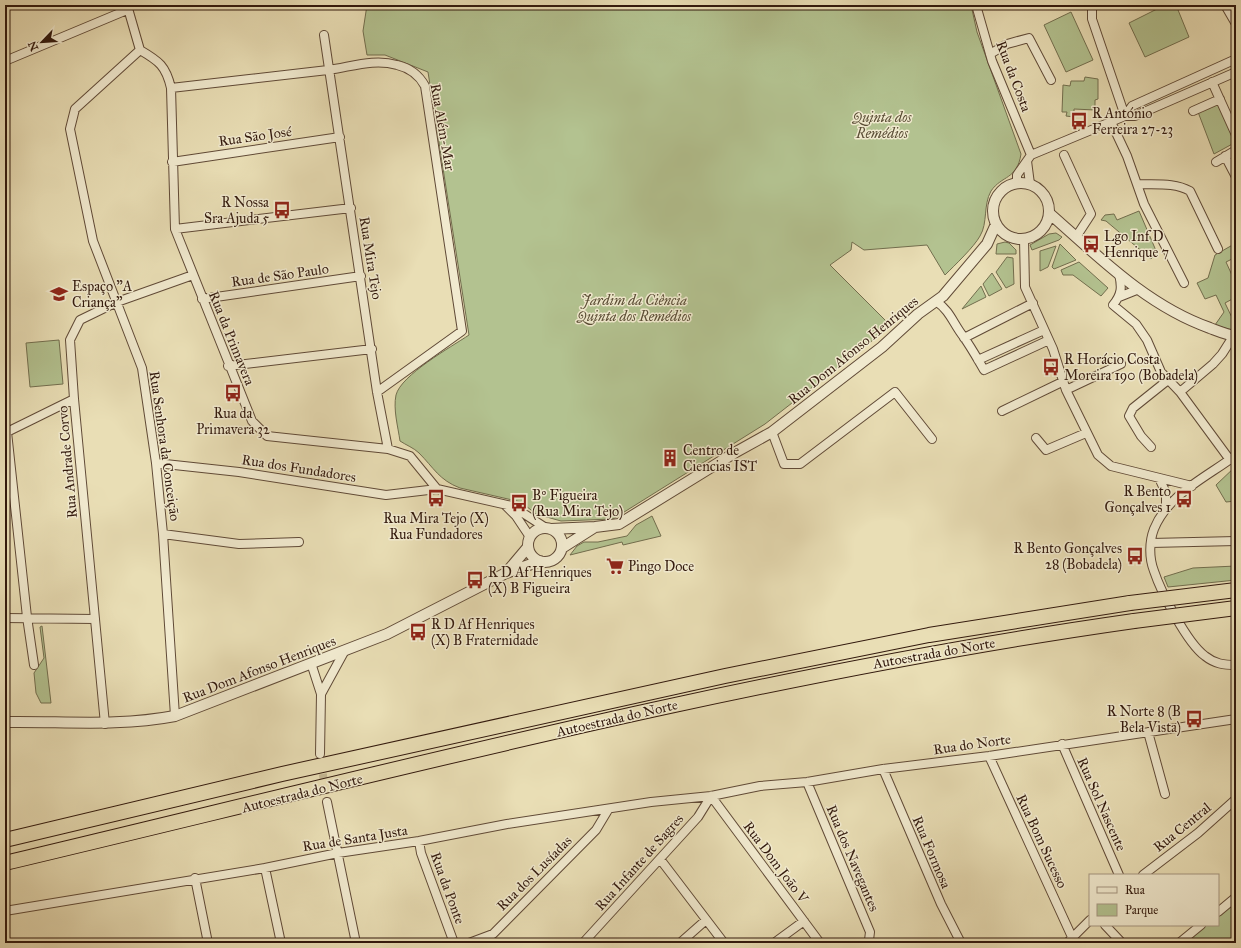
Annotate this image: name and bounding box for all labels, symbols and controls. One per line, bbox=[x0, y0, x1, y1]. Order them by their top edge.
north arrow bbox=[22, 22, 62, 62]
text: N bbox=[25, 38, 41, 53]
street label: Rua da Costa bbox=[992, 38, 1035, 114]
street label: Rua Além-Mar bbox=[426, 82, 459, 173]
place label: R António Ferreira 27-23 bbox=[1092, 105, 1173, 138]
park label: Quinta dos Remédios bbox=[851, 109, 913, 142]
bus stop icon: R António Ferreira 27-23 bbox=[1069, 111, 1089, 131]
street label: Rua São José bbox=[217, 123, 293, 151]
place label: R Nossa Sra Ajuda 5 bbox=[204, 194, 269, 227]
bus stop icon: R Nossa Sra Ajuda 5 bbox=[272, 200, 292, 220]
street label: Rua Mira Tejo bbox=[356, 216, 385, 301]
place label: Lgo Inf D Henrique 7 bbox=[1104, 228, 1169, 262]
bus stop icon: Lgo Inf D Henrique 7 bbox=[1081, 234, 1101, 254]
street label: Rua de São Paulo bbox=[230, 260, 330, 291]
place label: Espaço "A Criança" bbox=[72, 278, 133, 311]
school or university icon: Espaço "A Criança" bbox=[49, 284, 69, 304]
street label: Rua da Primavera bbox=[205, 289, 258, 388]
park label: Jardim da Ciência Quinta dos Remédios bbox=[576, 292, 692, 325]
street label: Rua Dom Afonso Henriques bbox=[785, 293, 922, 409]
place label: R Horácio Costa Moreira 190 (Bobadela) bbox=[1064, 351, 1198, 385]
bus stop icon: R Horácio Costa Moreira 190 (Bobadela) bbox=[1041, 357, 1061, 377]
street label: Rua Senhora da Conceição bbox=[146, 370, 183, 522]
bus stop icon: Rua da Primavera 32 bbox=[223, 383, 243, 403]
street label: Rua Andrade Corvo bbox=[54, 405, 81, 519]
place label: Rua da Primavera 32 bbox=[196, 405, 270, 438]
place label: Centro de Ciencias IST bbox=[683, 442, 758, 475]
building icon: Centro de Ciencias IST bbox=[660, 448, 680, 468]
street label: Rua dos Fundadores bbox=[240, 451, 357, 486]
place label: R Bento Gonçalves 1 bbox=[1105, 483, 1171, 516]
place label: Bº Figueira (Rua Mira Tejo) bbox=[532, 487, 623, 521]
bus stop icon: Rua Mira Tejo (X) Rua Fundadores bbox=[426, 488, 446, 508]
bus stop icon: R Bento Gonçalves 1 bbox=[1174, 489, 1194, 509]
bus stop icon: Bº Figueira (Rua Mira Tejo) bbox=[509, 493, 529, 513]
place label: Rua Mira Tejo (X) Rua Fundadores bbox=[383, 510, 489, 543]
place label: R Bento Gonçalves 28 (Bobadela) bbox=[1014, 540, 1122, 574]
bus stop icon: R Bento Gonçalves 28 (Bobadela) bbox=[1125, 546, 1145, 566]
supermarket icon: Pingo Doce bbox=[605, 556, 625, 576]
place label: Pingo Doce bbox=[628, 558, 694, 575]
place label: R D Af Henriques (X) B Figueira bbox=[488, 564, 592, 598]
bus stop icon: R D Af Henriques (X) B Figueira bbox=[465, 570, 485, 590]
place label: R D Af Henriques (X) B Fraternidade bbox=[431, 616, 539, 650]
bus stop icon: R D Af Henriques (X) B Fraternidade bbox=[408, 622, 428, 642]
street label: Rua Dom Afonso Henriques bbox=[180, 632, 338, 707]
street label: Autoestrada do Norte bbox=[871, 634, 997, 673]
street label: Autoestrada do Norte bbox=[554, 696, 680, 741]
place label: R Norte 8 (B Bela Vista) bbox=[1107, 703, 1181, 737]
bus stop icon: R Norte 8 (B Bela Vista) bbox=[1184, 709, 1204, 729]
street label: Rua do Norte bbox=[932, 731, 1012, 758]
street label: Rua Sol Nascente bbox=[1073, 755, 1130, 854]
street label: Autoestrada do Norte bbox=[239, 770, 364, 817]
street label: Rua Bom Sucesso bbox=[1012, 791, 1071, 891]
street label: Rua Central bbox=[1150, 799, 1215, 856]
street label: Rua dos Navegantes bbox=[822, 802, 883, 914]
street label: Rua Infante de Sagres bbox=[592, 811, 687, 914]
street label: Rua Formosa bbox=[909, 813, 954, 891]
street label: Rua Dom João V bbox=[739, 818, 812, 908]
street label: Rua de Santa Justa bbox=[301, 822, 409, 856]
street label: Rua dos Lusíadas bbox=[493, 832, 575, 914]
street label: Rua da Ponte bbox=[427, 850, 468, 927]
legend bbox=[1089, 874, 1219, 926]
text: Rua bbox=[1125, 883, 1146, 897]
text: Parque bbox=[1125, 903, 1158, 918]

